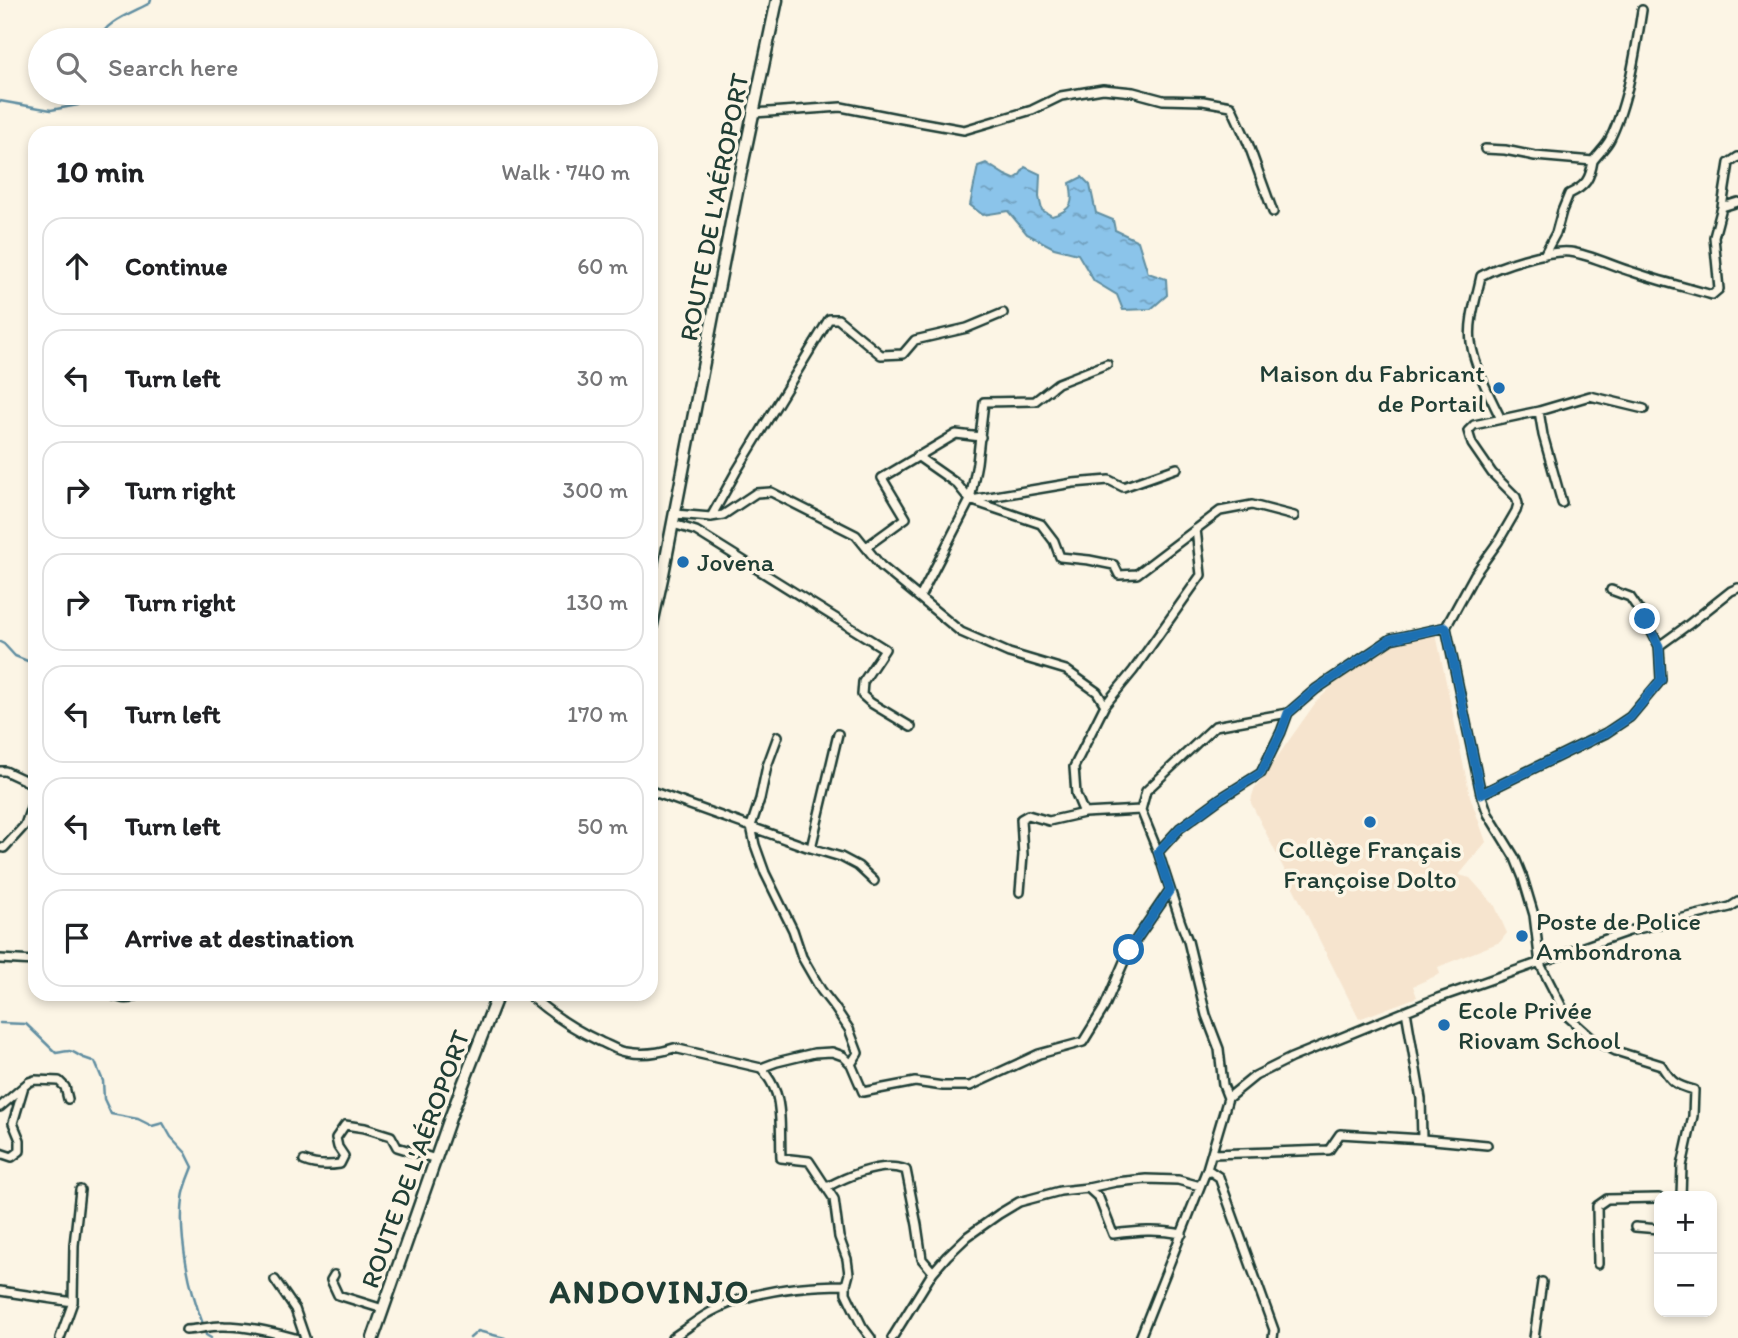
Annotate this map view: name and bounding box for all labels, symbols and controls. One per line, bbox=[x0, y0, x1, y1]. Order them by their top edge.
search box bbox=[28, 28, 658, 105]
icon: search bbox=[52, 48, 90, 86]
text: Search here bbox=[108, 51, 238, 83]
street label: ROUTE DE L'AÉROPORT bbox=[672, 70, 756, 344]
text: 10 min bbox=[56, 153, 144, 190]
text: Walk · 740 m bbox=[501, 158, 630, 186]
icon: ahead bbox=[58, 247, 96, 285]
text: Continue bbox=[125, 250, 228, 282]
text: 60 m bbox=[577, 252, 628, 280]
place label: Maison du Fabricant de Portail bbox=[1259, 357, 1485, 419]
icon: left bbox=[58, 359, 96, 397]
text: Turn left bbox=[125, 362, 221, 394]
text: 30 m bbox=[577, 364, 628, 392]
marker: Maison du Fabricant de Portail bbox=[1491, 380, 1507, 396]
icon: right bbox=[58, 471, 96, 509]
text: Turn right bbox=[125, 474, 236, 506]
text: 300 m bbox=[563, 476, 628, 504]
place label: Jovena bbox=[697, 546, 775, 578]
marker: Jovena bbox=[675, 554, 691, 570]
icon: right bbox=[58, 583, 96, 621]
text: Turn right bbox=[125, 586, 236, 618]
text: 130 m bbox=[566, 588, 628, 616]
route end bbox=[1629, 603, 1660, 634]
icon: left bbox=[58, 695, 96, 733]
text: Turn left bbox=[125, 698, 221, 730]
text: 170 m bbox=[567, 700, 628, 728]
icon: left bbox=[58, 807, 96, 845]
text: Turn left bbox=[125, 810, 221, 842]
text: 50 m bbox=[577, 812, 628, 840]
marker: Collège Français Françoise Dolto bbox=[1362, 814, 1378, 830]
place label: Collège Français Françoise Dolto bbox=[1278, 833, 1462, 895]
place label: Poste de Police Ambondrona bbox=[1536, 905, 1701, 967]
icon: arrive bbox=[58, 919, 96, 957]
text: Arrive at destination bbox=[125, 922, 354, 954]
marker: Poste de Police Ambondrona bbox=[1514, 928, 1530, 944]
route start bbox=[1113, 934, 1144, 965]
place label: Ecole Privée Riovam School bbox=[1458, 994, 1621, 1056]
marker: Ecole Privée Riovam School bbox=[1436, 1017, 1452, 1033]
street label: ROUTE DE L'AÉROPORT bbox=[353, 1025, 477, 1292]
map controls bbox=[1654, 1191, 1717, 1317]
button: + bbox=[1654, 1191, 1717, 1254]
button: − bbox=[1654, 1254, 1717, 1317]
district label: ANDOVINJO bbox=[549, 1272, 751, 1311]

